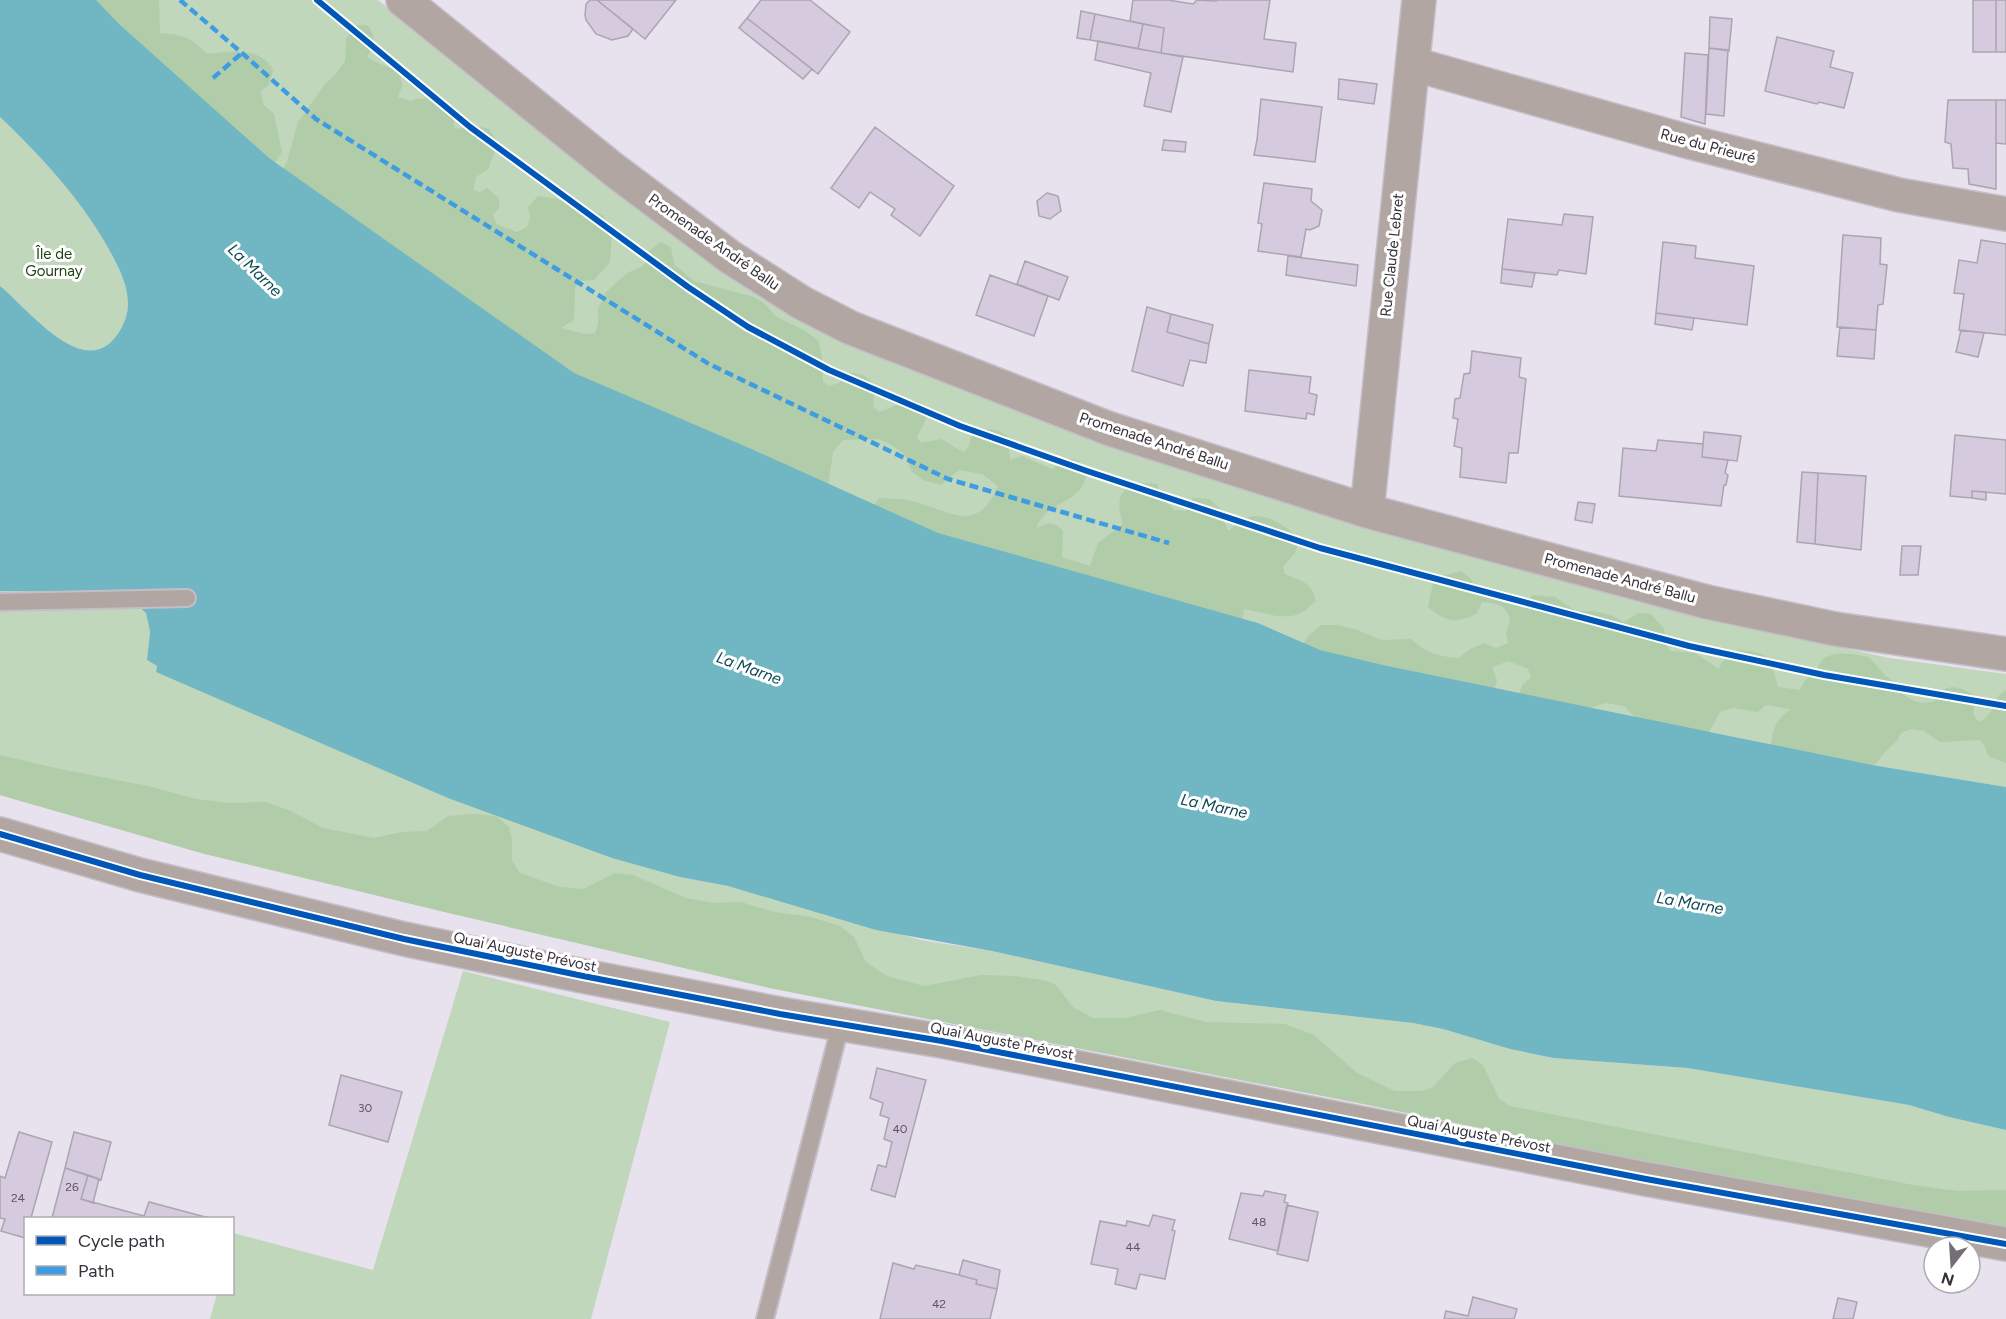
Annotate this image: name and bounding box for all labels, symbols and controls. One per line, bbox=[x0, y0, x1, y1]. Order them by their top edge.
street label: Rue du Prieuré bbox=[1659, 125, 1757, 167]
street label: Promenade André Ballu bbox=[645, 190, 783, 294]
street label: Rue Claude Lebret bbox=[1377, 192, 1407, 318]
water label: La Marne bbox=[224, 240, 286, 301]
park label: Île de Gournay bbox=[25, 245, 83, 280]
street label: Promenade André Ballu bbox=[1077, 408, 1231, 474]
street label: Promenade André Ballu bbox=[1542, 549, 1698, 607]
water label: La Marne bbox=[714, 647, 784, 689]
water label: La Marne bbox=[1179, 790, 1249, 822]
water label: La Marne bbox=[1655, 888, 1725, 918]
street label: Quai Auguste Prévost bbox=[452, 928, 599, 976]
street label: Quai Auguste Prévost bbox=[929, 1018, 1076, 1064]
house number: 30 bbox=[358, 1101, 372, 1115]
street label: Quai Auguste Prévost bbox=[1406, 1111, 1553, 1157]
house number: 40 bbox=[892, 1122, 908, 1136]
house number: 26 bbox=[65, 1180, 79, 1194]
house number: 24 bbox=[11, 1191, 26, 1205]
house number: 48 bbox=[1252, 1215, 1266, 1229]
legend bbox=[24, 1217, 234, 1295]
text: Cycle path bbox=[78, 1230, 165, 1252]
north arrow bbox=[1922, 1235, 1982, 1295]
house number: 44 bbox=[1126, 1240, 1141, 1254]
text: Path bbox=[78, 1260, 114, 1282]
text: N bbox=[1939, 1268, 1956, 1290]
house number: 42 bbox=[932, 1297, 946, 1311]

